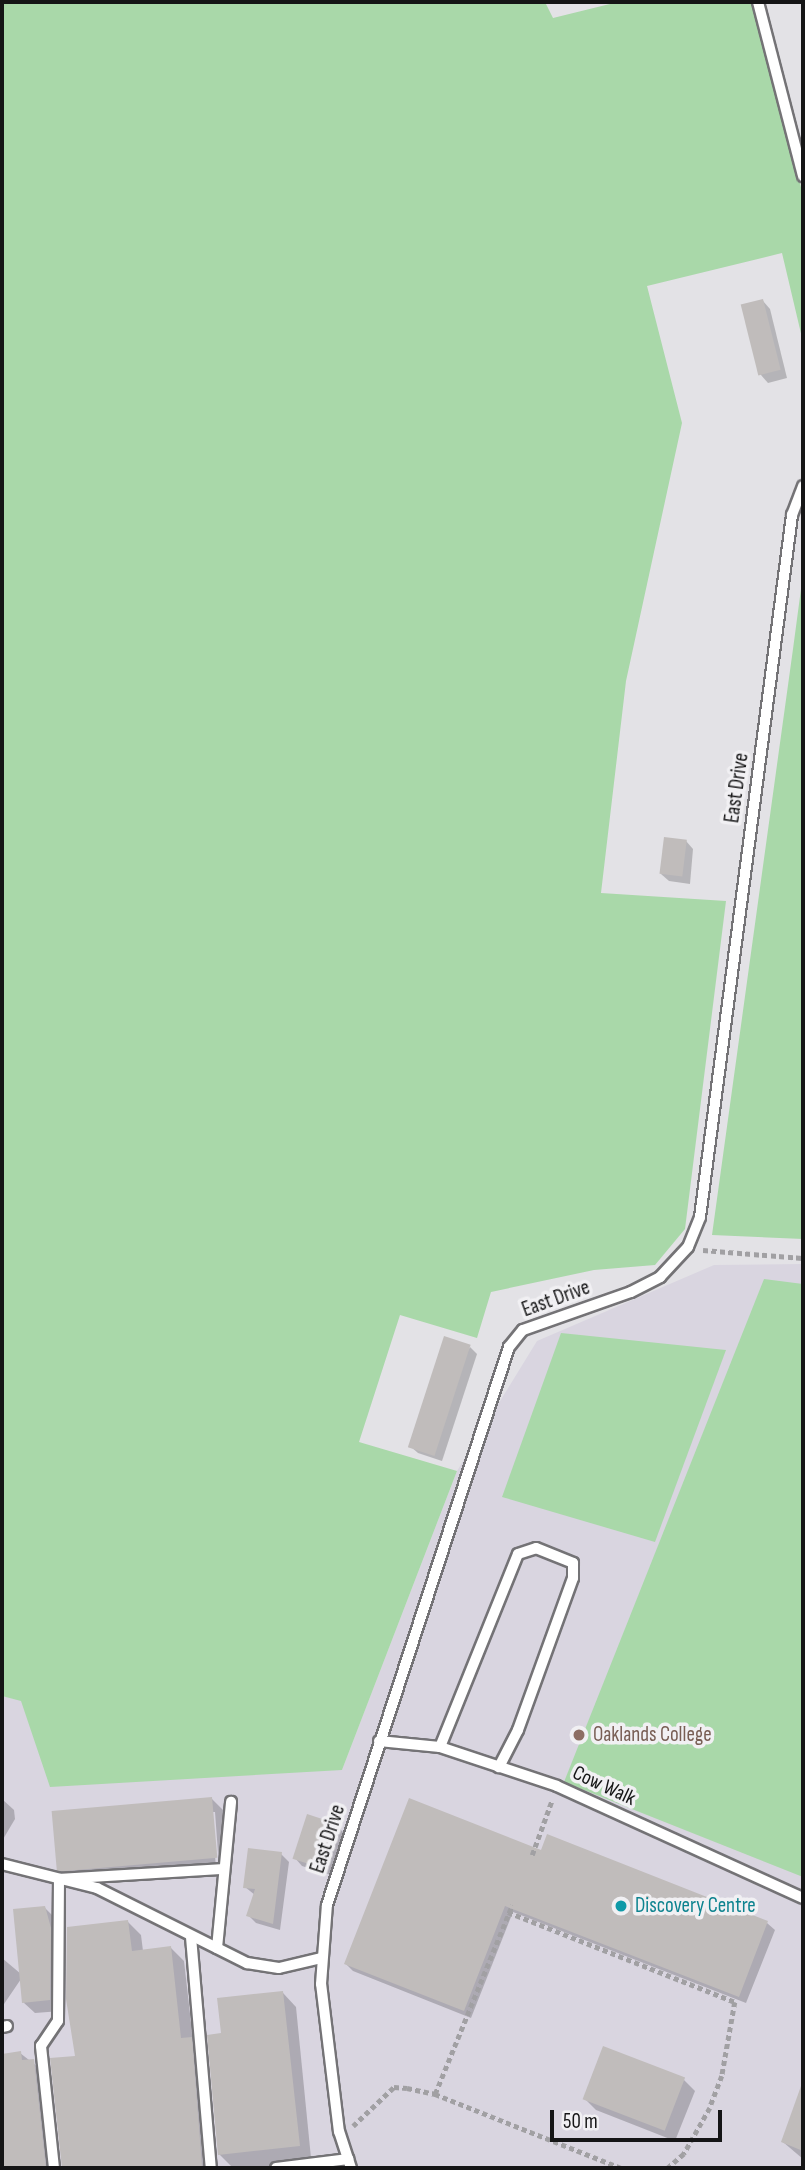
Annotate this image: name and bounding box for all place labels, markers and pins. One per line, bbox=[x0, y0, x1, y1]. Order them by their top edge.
place label: Oaklands College bbox=[593, 1722, 712, 1748]
marker: Oaklands College bbox=[571, 1727, 587, 1743]
place label: Discovery Centre bbox=[635, 1893, 756, 1919]
marker: Discovery Centre bbox=[613, 1898, 629, 1914]

